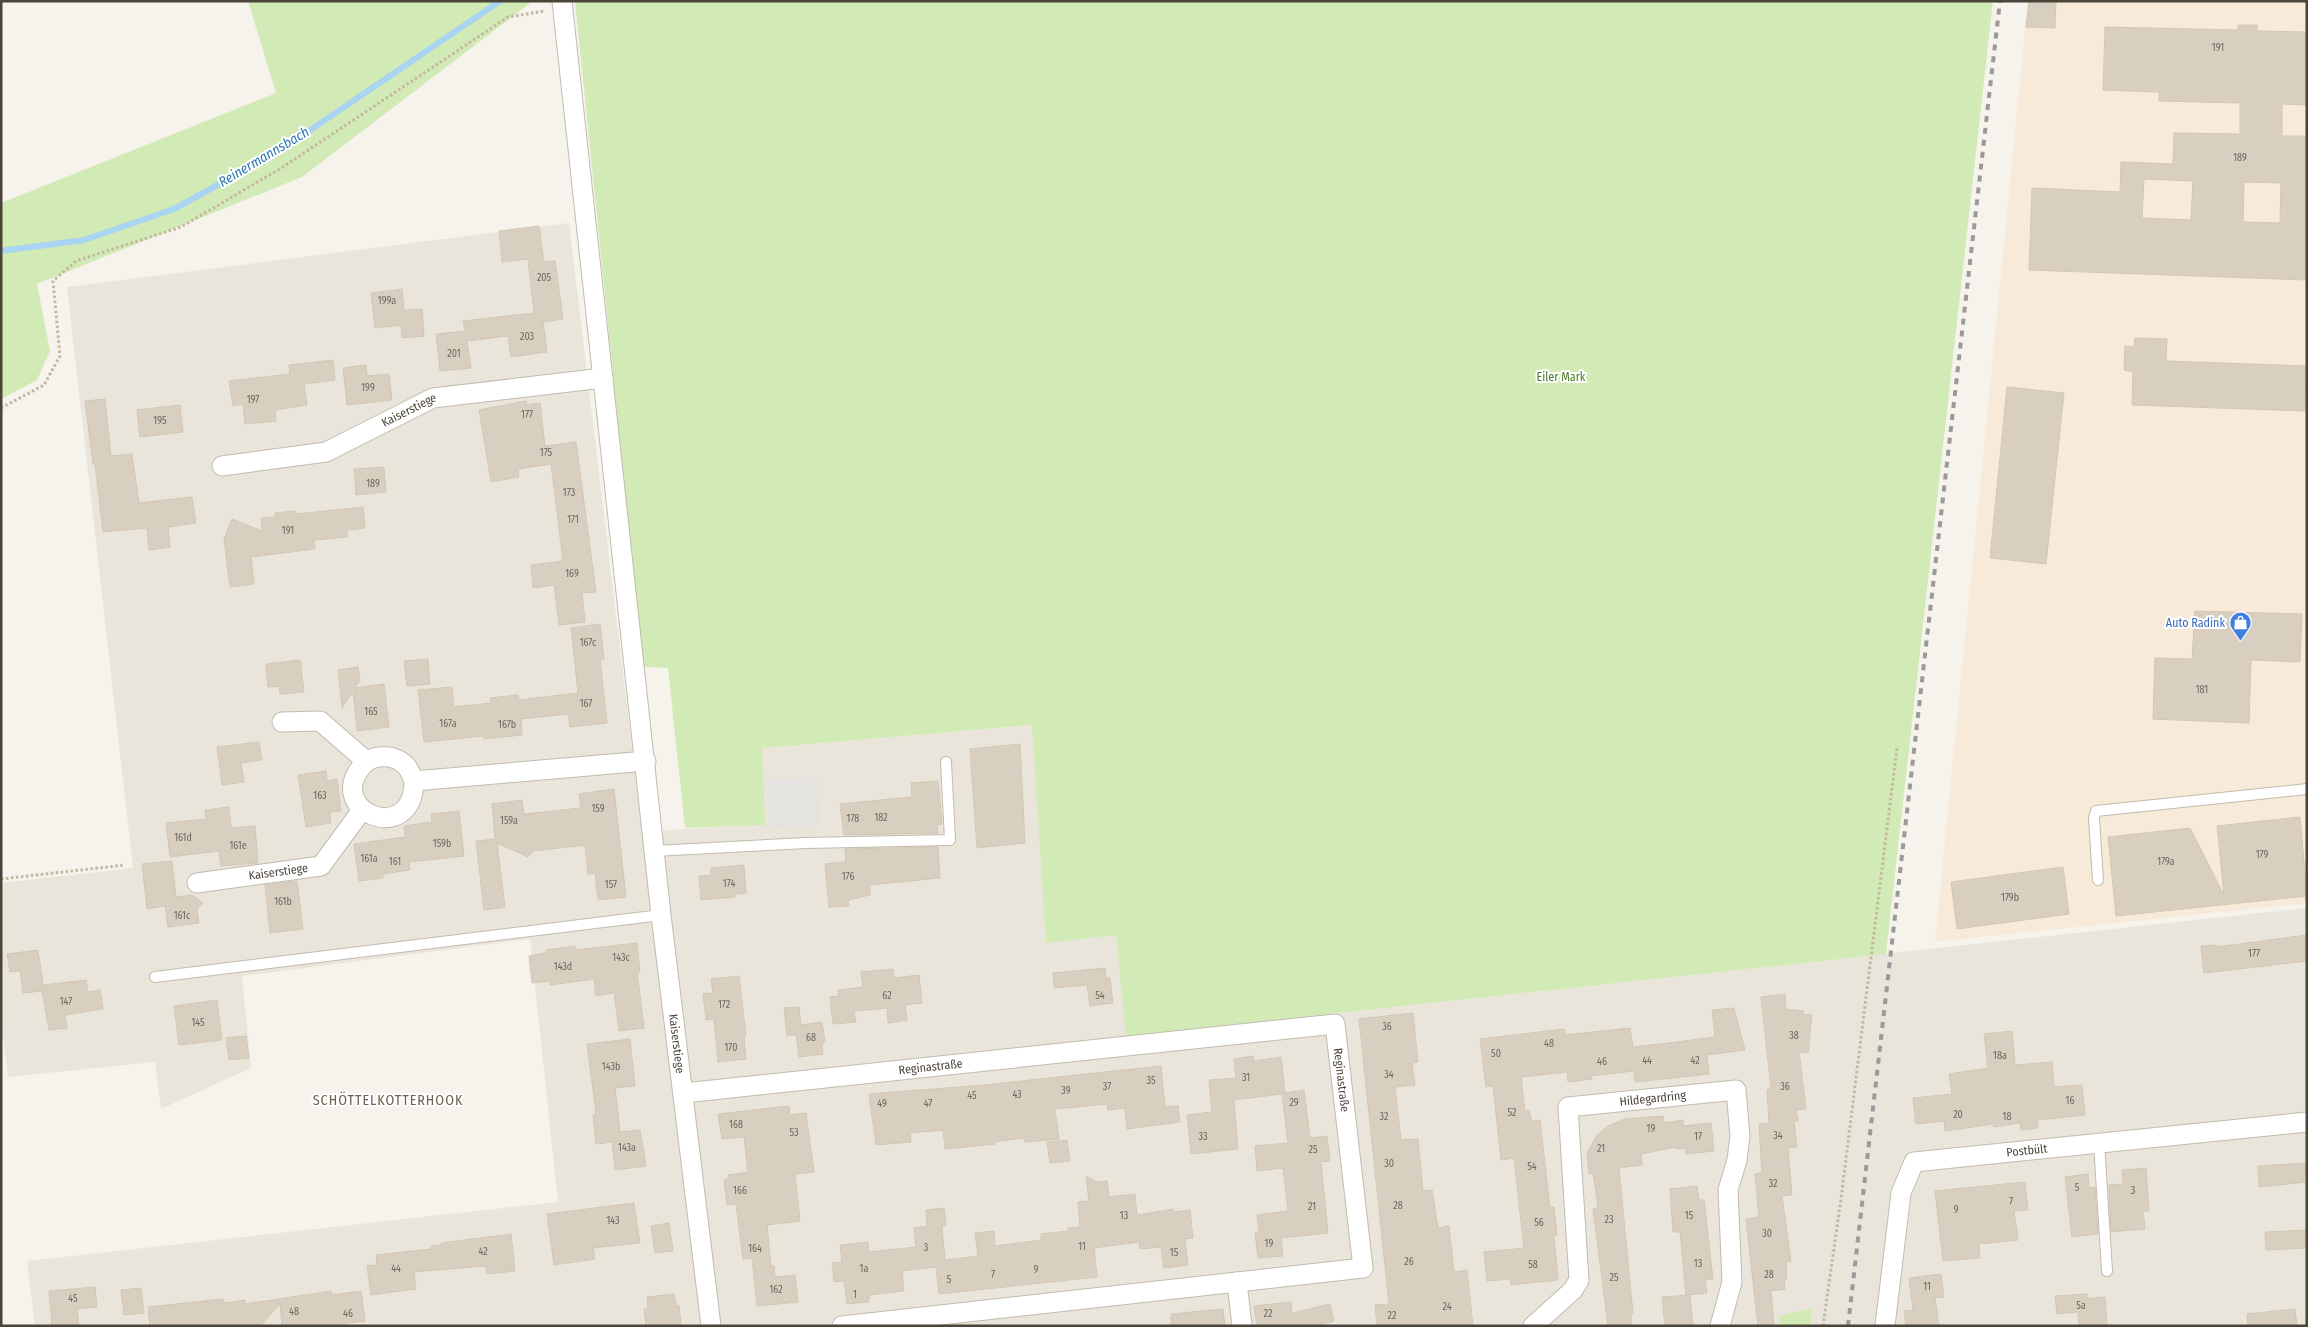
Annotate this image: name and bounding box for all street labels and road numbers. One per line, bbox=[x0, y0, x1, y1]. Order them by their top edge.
street label: Kaiserstiege bbox=[379, 391, 437, 430]
street label: Kaiserstiege bbox=[248, 861, 309, 883]
street label: Kaiserstiege bbox=[666, 1013, 687, 1074]
street label: Reginastraße bbox=[1331, 1047, 1352, 1113]
street label: Reginastraße bbox=[898, 1057, 963, 1077]
street label: Hildegardring bbox=[1619, 1088, 1687, 1109]
street label: Postbült bbox=[2006, 1141, 2048, 1160]

